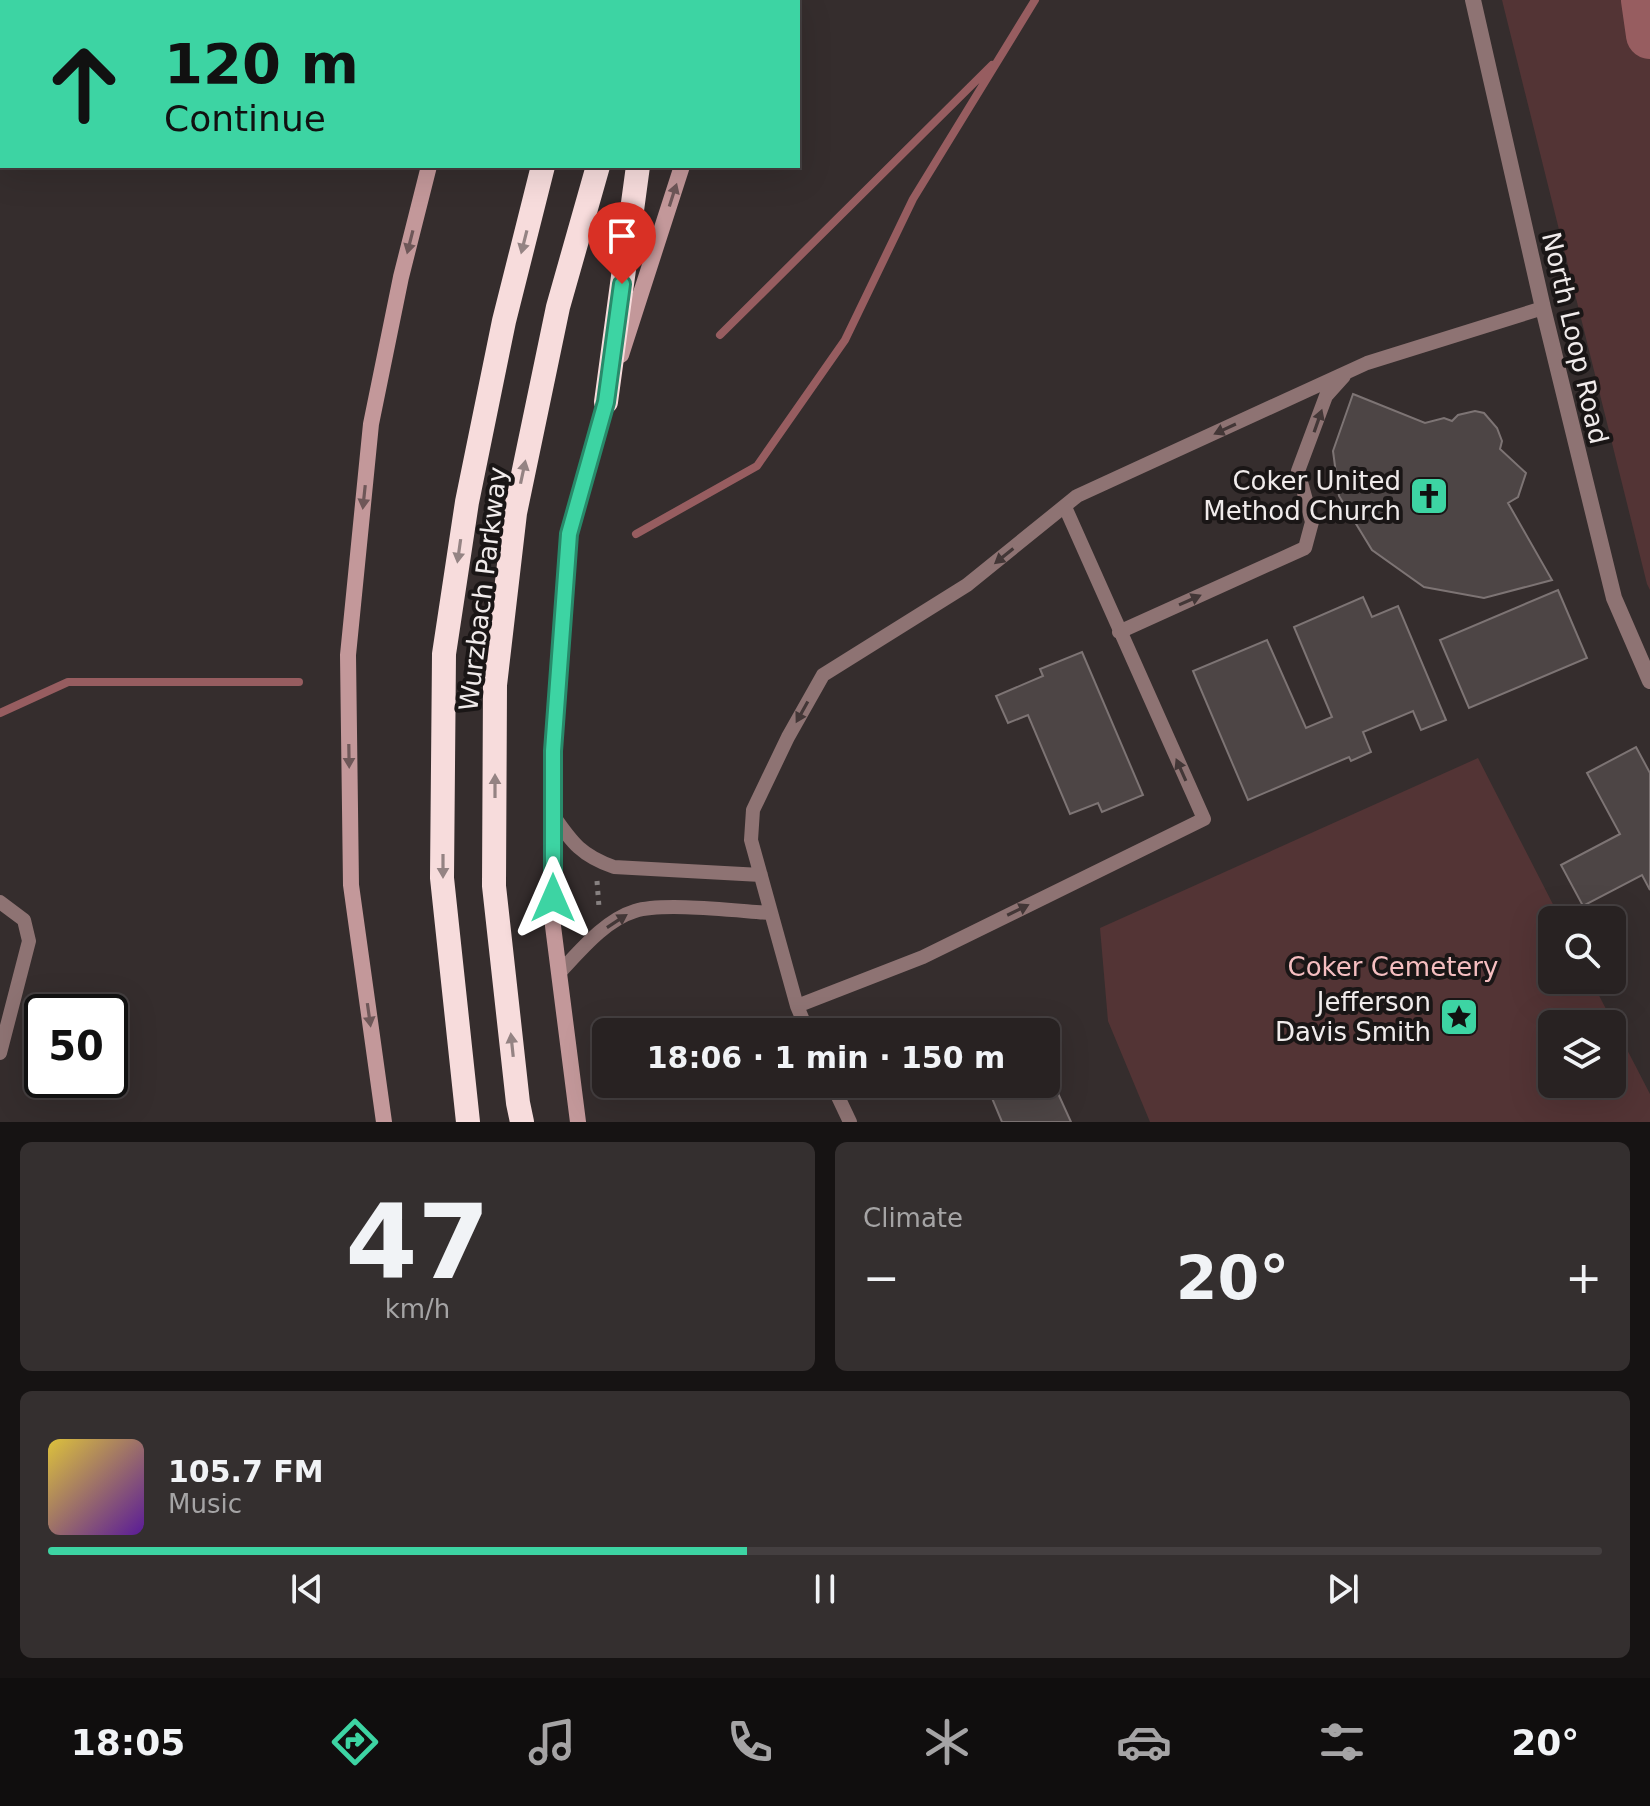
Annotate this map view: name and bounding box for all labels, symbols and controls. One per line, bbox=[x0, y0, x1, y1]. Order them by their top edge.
text: 120 m bbox=[164, 31, 359, 96]
icon: ahead bbox=[32, 32, 136, 136]
text: Continue bbox=[164, 98, 326, 139]
one-way arrow bbox=[667, 183, 680, 207]
pin bbox=[588, 202, 656, 284]
icon: arrive bbox=[600, 214, 644, 258]
one-way arrow bbox=[403, 229, 415, 254]
one-way arrow bbox=[517, 229, 529, 254]
street label: North Loop Road bbox=[1536, 229, 1614, 447]
one-way arrow bbox=[1312, 409, 1324, 433]
one-way arrow bbox=[1213, 422, 1236, 436]
one-way arrow bbox=[517, 459, 530, 484]
street label: Wurzbach Parkway bbox=[453, 465, 513, 713]
place label: Coker United Method Church bbox=[1203, 466, 1401, 526]
church icon: Coker United Method Church bbox=[1408, 475, 1450, 517]
one-way arrow bbox=[357, 485, 370, 510]
one-way arrow bbox=[452, 539, 465, 564]
one-way arrow bbox=[994, 547, 1014, 563]
one-way arrow bbox=[1178, 593, 1202, 607]
one-way arrow bbox=[795, 701, 809, 724]
one-way arrow bbox=[343, 744, 355, 769]
one-way arrow bbox=[1175, 759, 1188, 782]
one-way arrow bbox=[488, 773, 501, 798]
one-way arrow bbox=[436, 854, 449, 879]
position arrow bbox=[511, 856, 595, 940]
one-way arrow bbox=[1007, 903, 1030, 917]
map controls bbox=[1538, 906, 1626, 1098]
button: search bbox=[1538, 906, 1626, 994]
one-way arrow bbox=[606, 915, 628, 929]
park label: Coker Cemetery bbox=[1288, 952, 1498, 982]
place label: Jefferson Davis Smith bbox=[1275, 987, 1431, 1047]
speed limit sign: 50 bbox=[24, 994, 128, 1098]
place icon: Jefferson Davis Smith bbox=[1438, 996, 1480, 1038]
one-way arrow bbox=[363, 1003, 376, 1028]
button: layers bbox=[1538, 1010, 1626, 1098]
one-way arrow bbox=[505, 1032, 518, 1057]
text: 18:06 · 1 min · 150 m bbox=[647, 1040, 1005, 1075]
text: 47 bbox=[345, 1181, 490, 1303]
text: Climate bbox=[863, 1203, 963, 1233]
text: 20° bbox=[1176, 1243, 1289, 1313]
text: − bbox=[863, 1252, 900, 1303]
text: + bbox=[1565, 1252, 1602, 1303]
text: km/h bbox=[385, 1294, 450, 1324]
text: 105.7 FM bbox=[168, 1454, 324, 1489]
text: Music bbox=[168, 1489, 242, 1519]
icon: previous bbox=[285, 1567, 329, 1611]
icon: pause bbox=[803, 1567, 847, 1611]
icon: next bbox=[1321, 1567, 1365, 1611]
icon: directions bbox=[327, 1714, 383, 1770]
icon: music bbox=[524, 1714, 580, 1770]
icon: phone bbox=[722, 1714, 778, 1770]
icon: climate bbox=[919, 1714, 975, 1770]
icon: car bbox=[1116, 1714, 1172, 1770]
icon: filters bbox=[1314, 1714, 1370, 1770]
text: 18:05 bbox=[71, 1722, 185, 1763]
text: 20° bbox=[1511, 1722, 1579, 1763]

